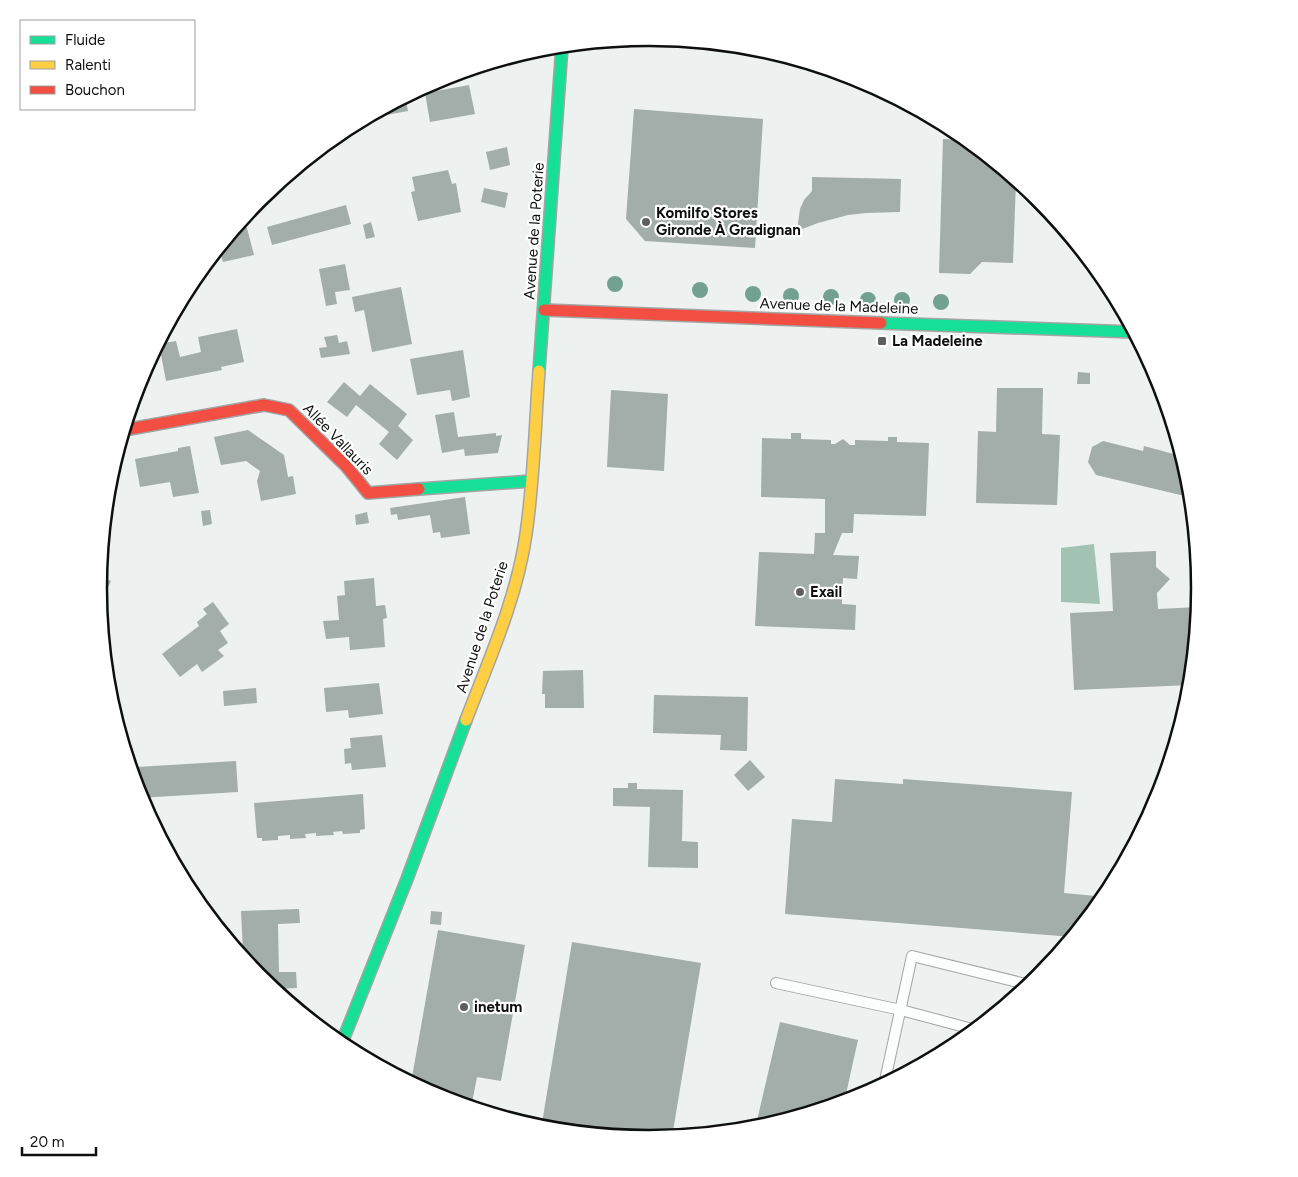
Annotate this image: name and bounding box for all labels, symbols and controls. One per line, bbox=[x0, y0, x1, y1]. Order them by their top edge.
legend bbox=[20, 20, 195, 110]
text: Fluide bbox=[65, 31, 105, 49]
text: Ralenti bbox=[65, 56, 111, 74]
text: Bouchon bbox=[65, 81, 125, 99]
street label: Avenue de la Poterie bbox=[520, 162, 548, 300]
place label: Komilfo Stores Gironde À Gradignan bbox=[656, 204, 801, 239]
marker: Komilfo Stores Gironde À Gradignan bbox=[640, 216, 652, 228]
street label: Avenue de la Madeleine bbox=[759, 294, 919, 318]
place label: La Madeleine bbox=[892, 332, 983, 350]
marker: La Madeleine bbox=[876, 335, 888, 347]
street label: Allée Vallauris bbox=[299, 399, 377, 479]
street label: Avenue de la Poterie bbox=[452, 559, 512, 695]
place label: Exail bbox=[810, 583, 842, 601]
marker: Exail bbox=[794, 586, 806, 598]
place label: inetum bbox=[474, 998, 522, 1016]
marker: inetum bbox=[458, 1001, 470, 1013]
scale bar bbox=[22, 1124, 96, 1156]
text: 20 m bbox=[30, 1133, 64, 1151]

